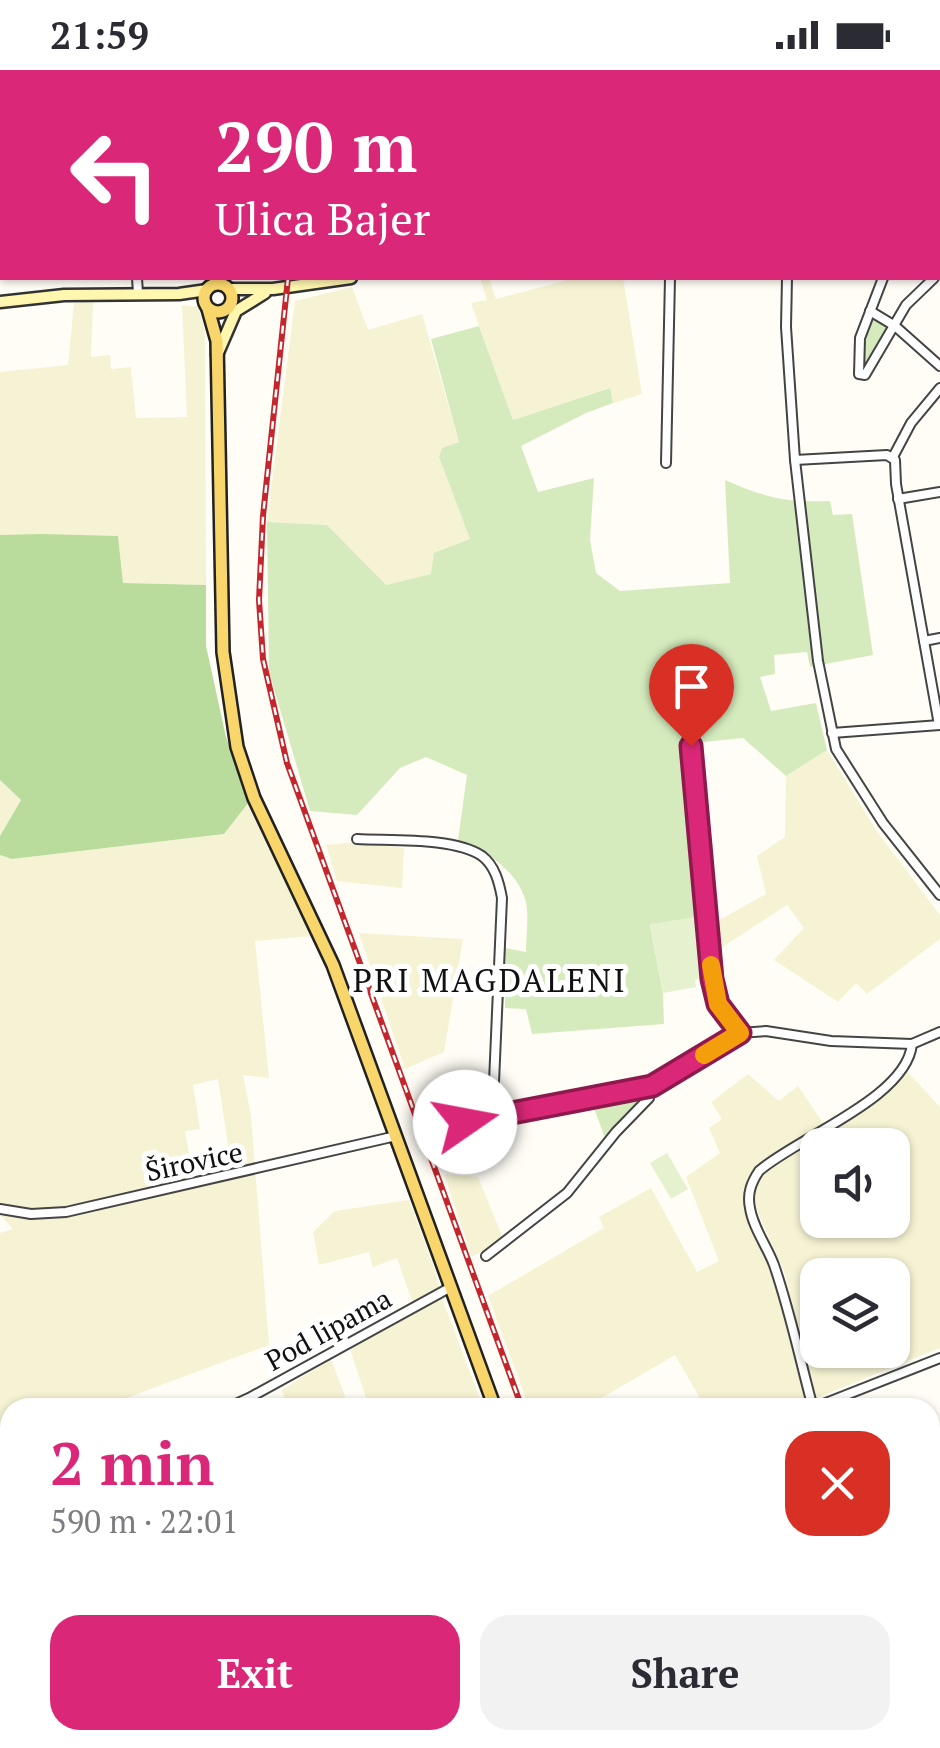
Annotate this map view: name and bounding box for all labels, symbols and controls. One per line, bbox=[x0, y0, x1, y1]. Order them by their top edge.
text: 21:59 bbox=[50, 10, 149, 60]
text: 290 m bbox=[215, 99, 417, 192]
icon: left bbox=[50, 110, 180, 240]
text: Ulica Bajer bbox=[215, 188, 430, 248]
pin bbox=[649, 644, 734, 747]
icon: arrive bbox=[664, 659, 719, 714]
district label: PRI MAGDALENI bbox=[353, 959, 627, 1001]
position arrow bbox=[413, 1070, 517, 1174]
map controls bbox=[800, 1128, 910, 1368]
button: sound bbox=[800, 1128, 910, 1238]
street label: Širovice bbox=[142, 1133, 246, 1189]
button: layers bbox=[800, 1258, 910, 1368]
street label: Pod lipama bbox=[258, 1279, 398, 1379]
text: 2 min bbox=[50, 1423, 214, 1502]
button: close bbox=[785, 1431, 890, 1536]
text: 590 m · 22:01 bbox=[50, 1500, 238, 1542]
button: Exit bbox=[50, 1615, 460, 1730]
button: Share bbox=[480, 1615, 890, 1730]

